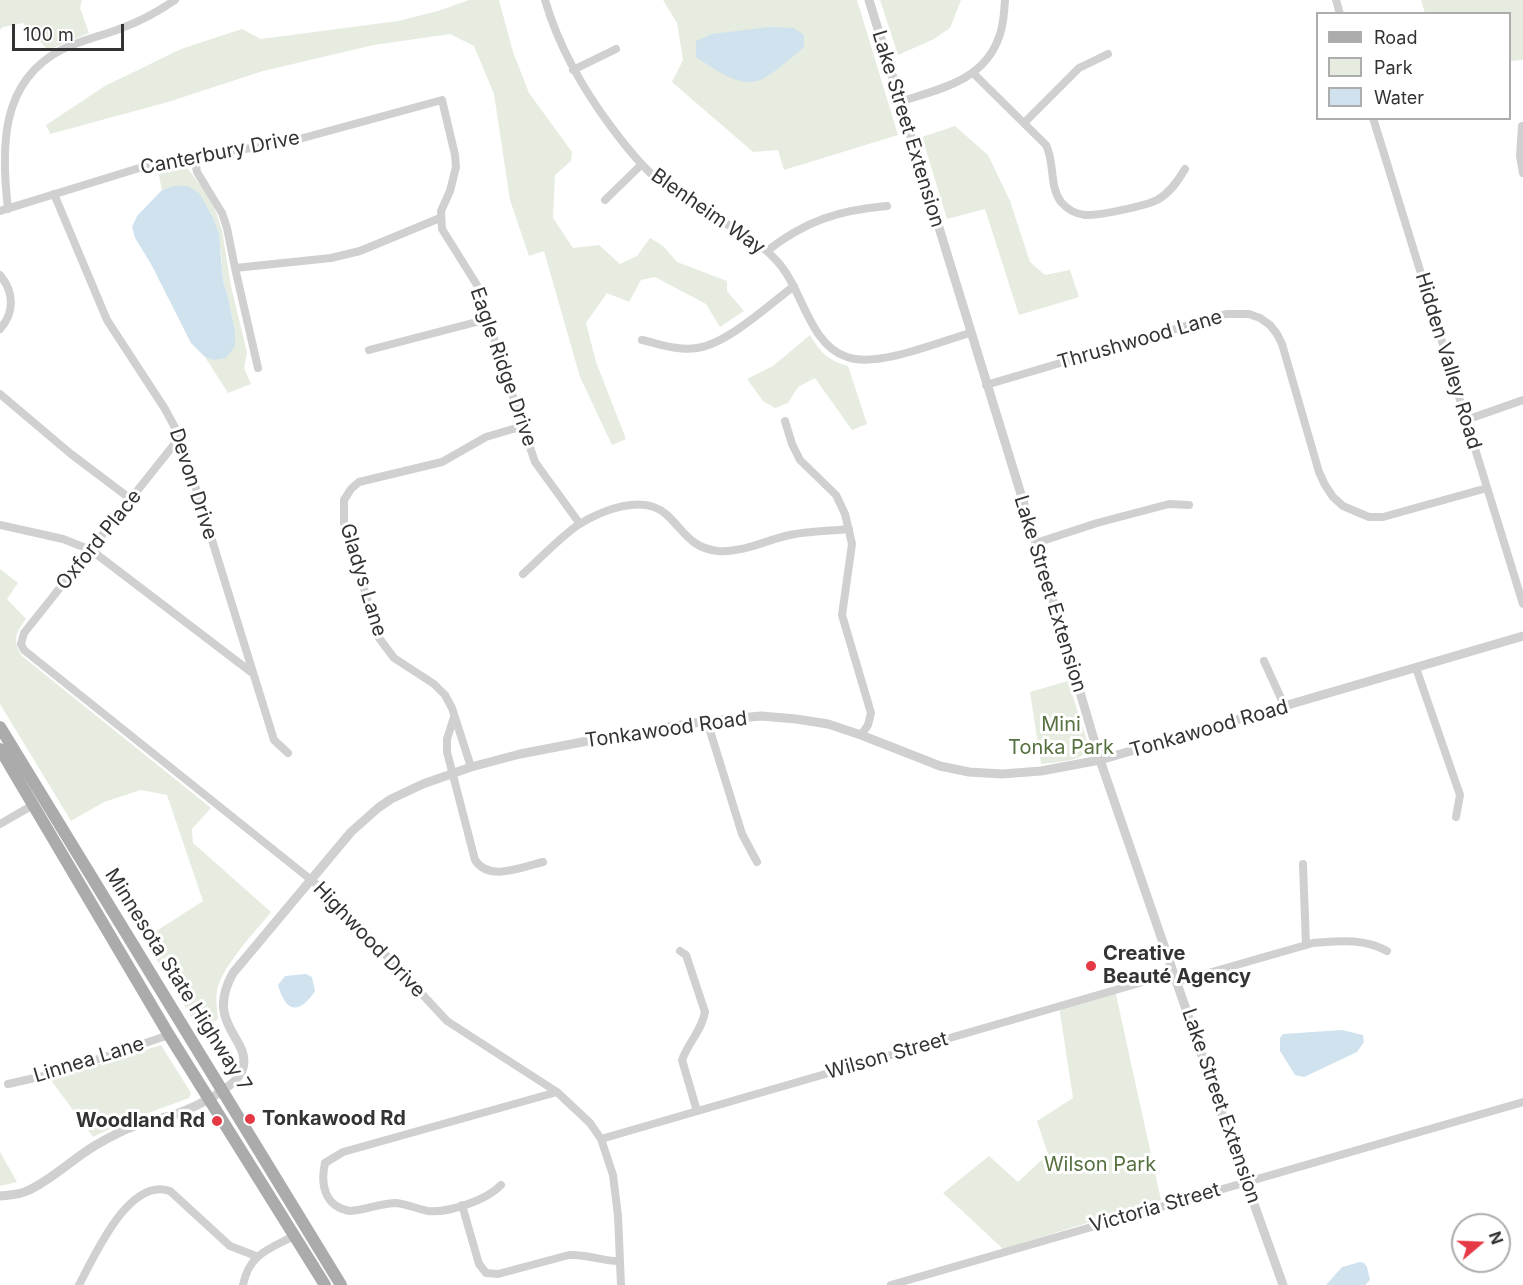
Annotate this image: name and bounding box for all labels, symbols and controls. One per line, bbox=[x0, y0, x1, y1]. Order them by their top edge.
scale bar bbox=[15, 12, 128, 50]
legend bbox=[1316, 12, 1511, 120]
text: 100 m bbox=[23, 24, 74, 45]
text: Road bbox=[1374, 27, 1417, 48]
street label: Lake Street Extension bbox=[867, 28, 949, 230]
text: Park bbox=[1374, 57, 1413, 78]
text: Water bbox=[1374, 87, 1424, 108]
street label: Canterbury Drive bbox=[138, 126, 302, 180]
street label: Blenheim Way bbox=[646, 164, 770, 260]
street label: Hidden Valley Road bbox=[1410, 270, 1486, 452]
street label: Eagle Ridge Drive bbox=[465, 284, 541, 450]
street label: Thrushwood Lane bbox=[1055, 305, 1225, 375]
street label: Devon Drive bbox=[164, 425, 222, 543]
street label: Oxford Place bbox=[51, 485, 147, 595]
street label: Lake Street Extension bbox=[1009, 493, 1091, 695]
street label: Gladys Lane bbox=[334, 521, 392, 639]
street label: Tonkawood Road bbox=[1127, 695, 1291, 763]
street label: Tonkawood Road bbox=[583, 707, 749, 753]
park label: Mini Tonka Park bbox=[1008, 713, 1114, 760]
street label: Minnesota State Highway 7 bbox=[99, 864, 257, 1096]
street label: Highwood Drive bbox=[308, 877, 430, 1003]
place label: Creative Beauté Agency bbox=[1103, 942, 1251, 989]
marker: Creative Beauté Agency bbox=[1084, 959, 1098, 973]
street label: Lake Street Extension bbox=[1176, 1005, 1266, 1207]
street label: Wilson Street bbox=[823, 1027, 951, 1085]
street label: Linnea Lane bbox=[31, 1032, 147, 1088]
place label: Tonkawood Rd bbox=[262, 1107, 406, 1131]
place label: Woodland Rd bbox=[76, 1109, 205, 1133]
marker: Tonkawood Rd bbox=[243, 1112, 257, 1126]
marker: Woodland Rd bbox=[210, 1114, 224, 1128]
park label: Wilson Park bbox=[1044, 1153, 1156, 1177]
street label: Victoria Street bbox=[1087, 1178, 1223, 1238]
north arrow bbox=[1451, 1213, 1511, 1273]
text: N bbox=[1485, 1229, 1508, 1247]

